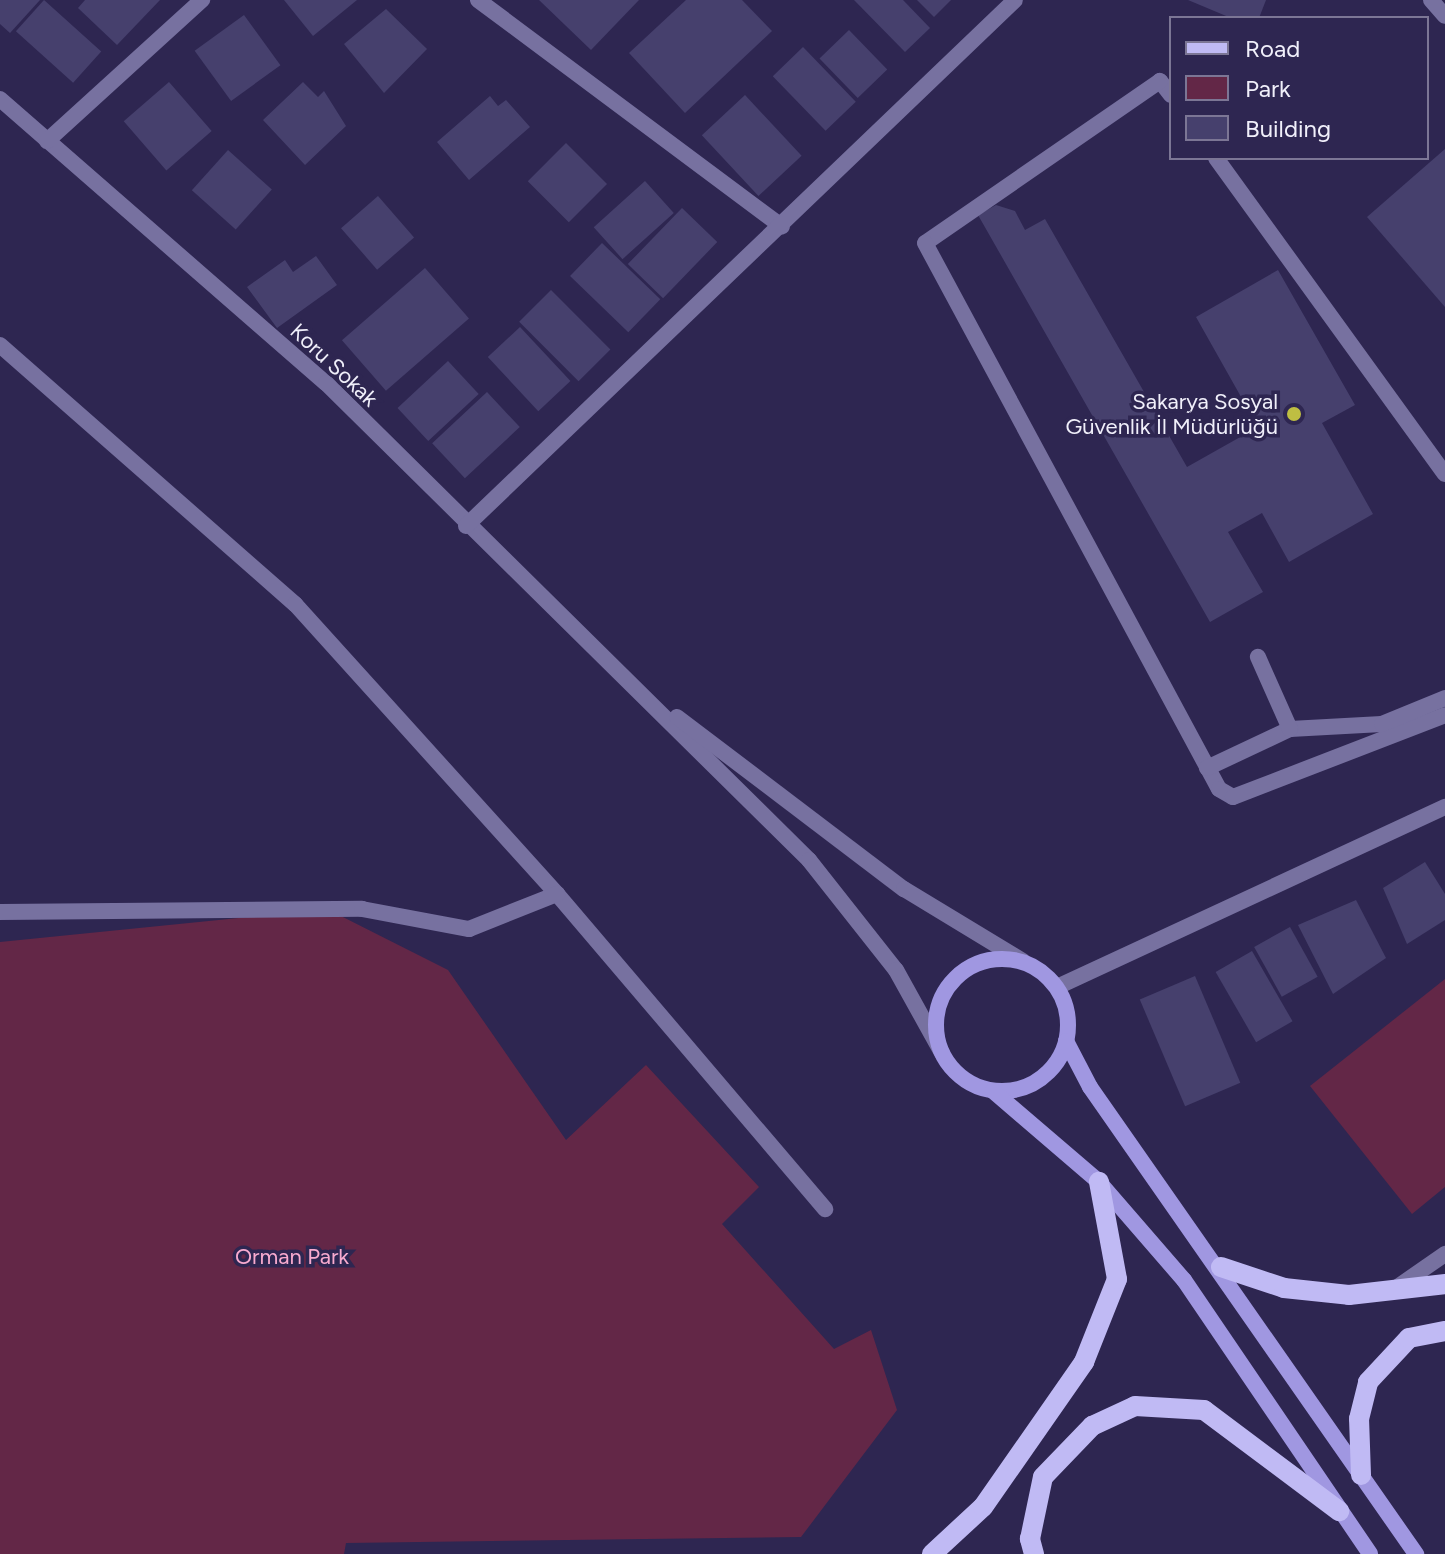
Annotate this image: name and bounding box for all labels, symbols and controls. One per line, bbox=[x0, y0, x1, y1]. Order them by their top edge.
legend bbox=[1169, 16, 1429, 160]
text: Road bbox=[1245, 34, 1300, 63]
text: Park bbox=[1245, 74, 1291, 103]
text: Building bbox=[1245, 114, 1331, 143]
street label: Koru Sokak bbox=[285, 318, 383, 412]
place label: Sakarya Sosyal Güvenlik İl Müdürlüğü bbox=[1065, 388, 1278, 440]
marker: Sakarya Sosyal Güvenlik İl Müdürlüğü bbox=[1285, 405, 1303, 423]
park label: Orman Park bbox=[235, 1244, 349, 1270]

